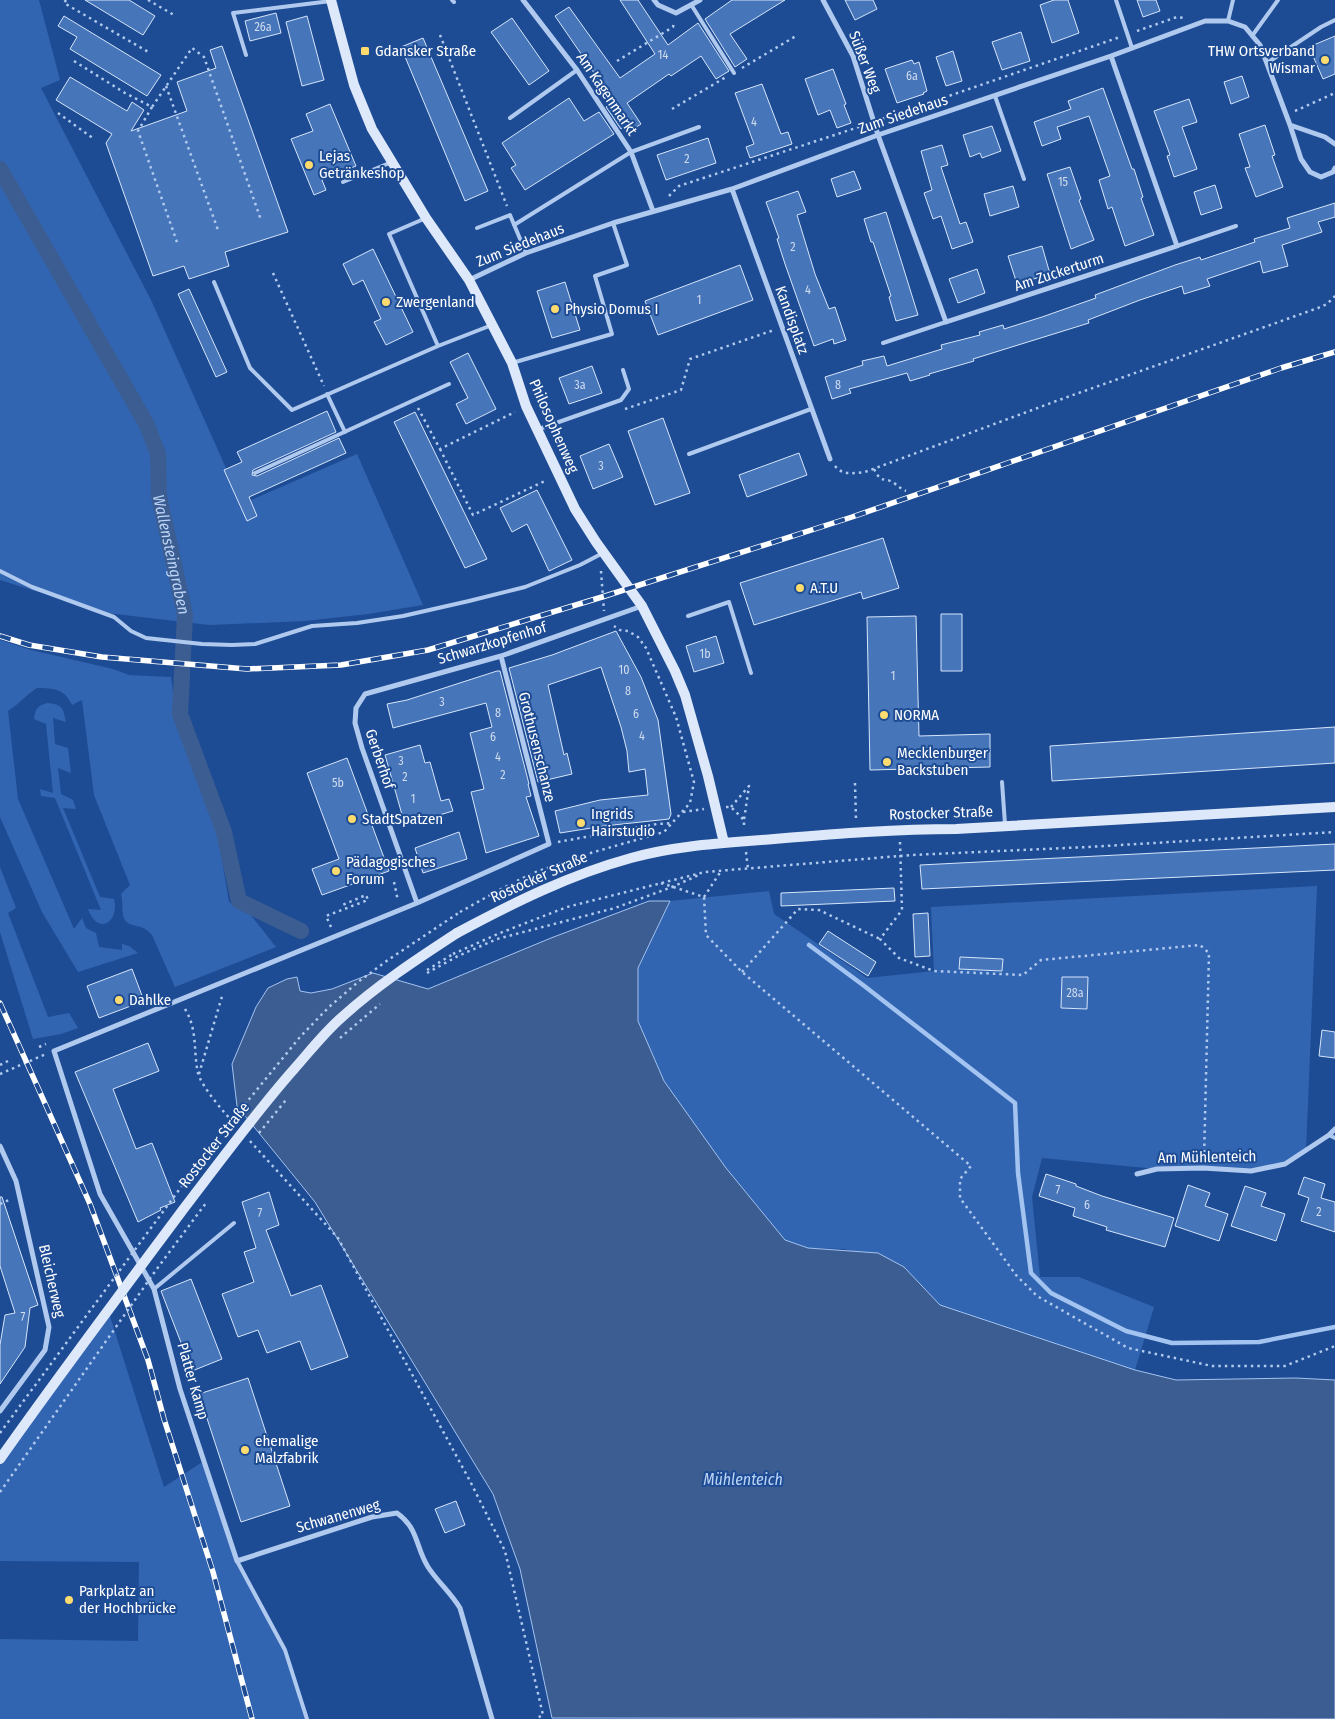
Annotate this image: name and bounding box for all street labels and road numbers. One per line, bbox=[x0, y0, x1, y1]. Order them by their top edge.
street label: Süßer Weg bbox=[845, 28, 885, 96]
street label: Am Kagenmarkt bbox=[573, 49, 641, 139]
street label: Zum Siedehaus bbox=[856, 90, 950, 138]
street label: Zum Siedehaus bbox=[473, 219, 567, 271]
street label: Am Zuckerturm bbox=[1012, 249, 1106, 295]
street label: Kandisplatz bbox=[771, 283, 813, 357]
street label: Philosophenweg bbox=[525, 376, 583, 476]
street label: Schwarzkopfenhof bbox=[436, 618, 550, 668]
street label: Grothusenschanze bbox=[515, 690, 559, 804]
street label: Gerberhof bbox=[361, 727, 399, 793]
street label: Rostocker Straße bbox=[889, 802, 993, 824]
street label: Rostocker Straße bbox=[488, 848, 590, 906]
street label: Rostocker Straße bbox=[175, 1098, 253, 1192]
street label: Am Mühlenteich bbox=[1157, 1147, 1257, 1167]
street label: Bleicherweg bbox=[35, 1243, 69, 1319]
street label: Platter Kamp bbox=[173, 1340, 213, 1422]
street label: Schwanenweg bbox=[294, 1495, 382, 1537]

